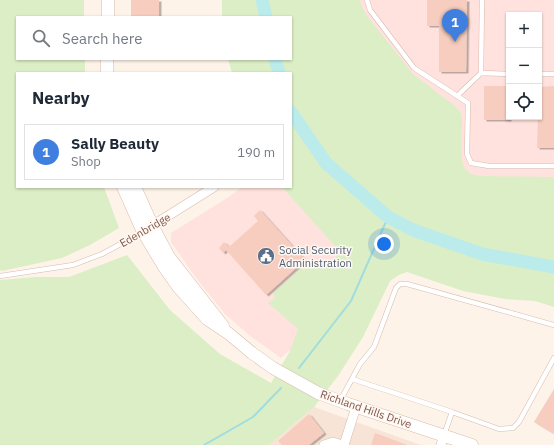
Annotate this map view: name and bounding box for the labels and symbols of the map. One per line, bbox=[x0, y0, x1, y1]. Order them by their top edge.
pin: 1 bbox=[442, 9, 468, 42]
street label: Edenbridge bbox=[117, 210, 173, 250]
your location bbox=[374, 234, 394, 254]
place label: Social Security Administration bbox=[279, 243, 352, 270]
public building icon: Social Security Administration bbox=[256, 246, 276, 266]
street label: Richland Hills Drive bbox=[319, 387, 413, 431]

